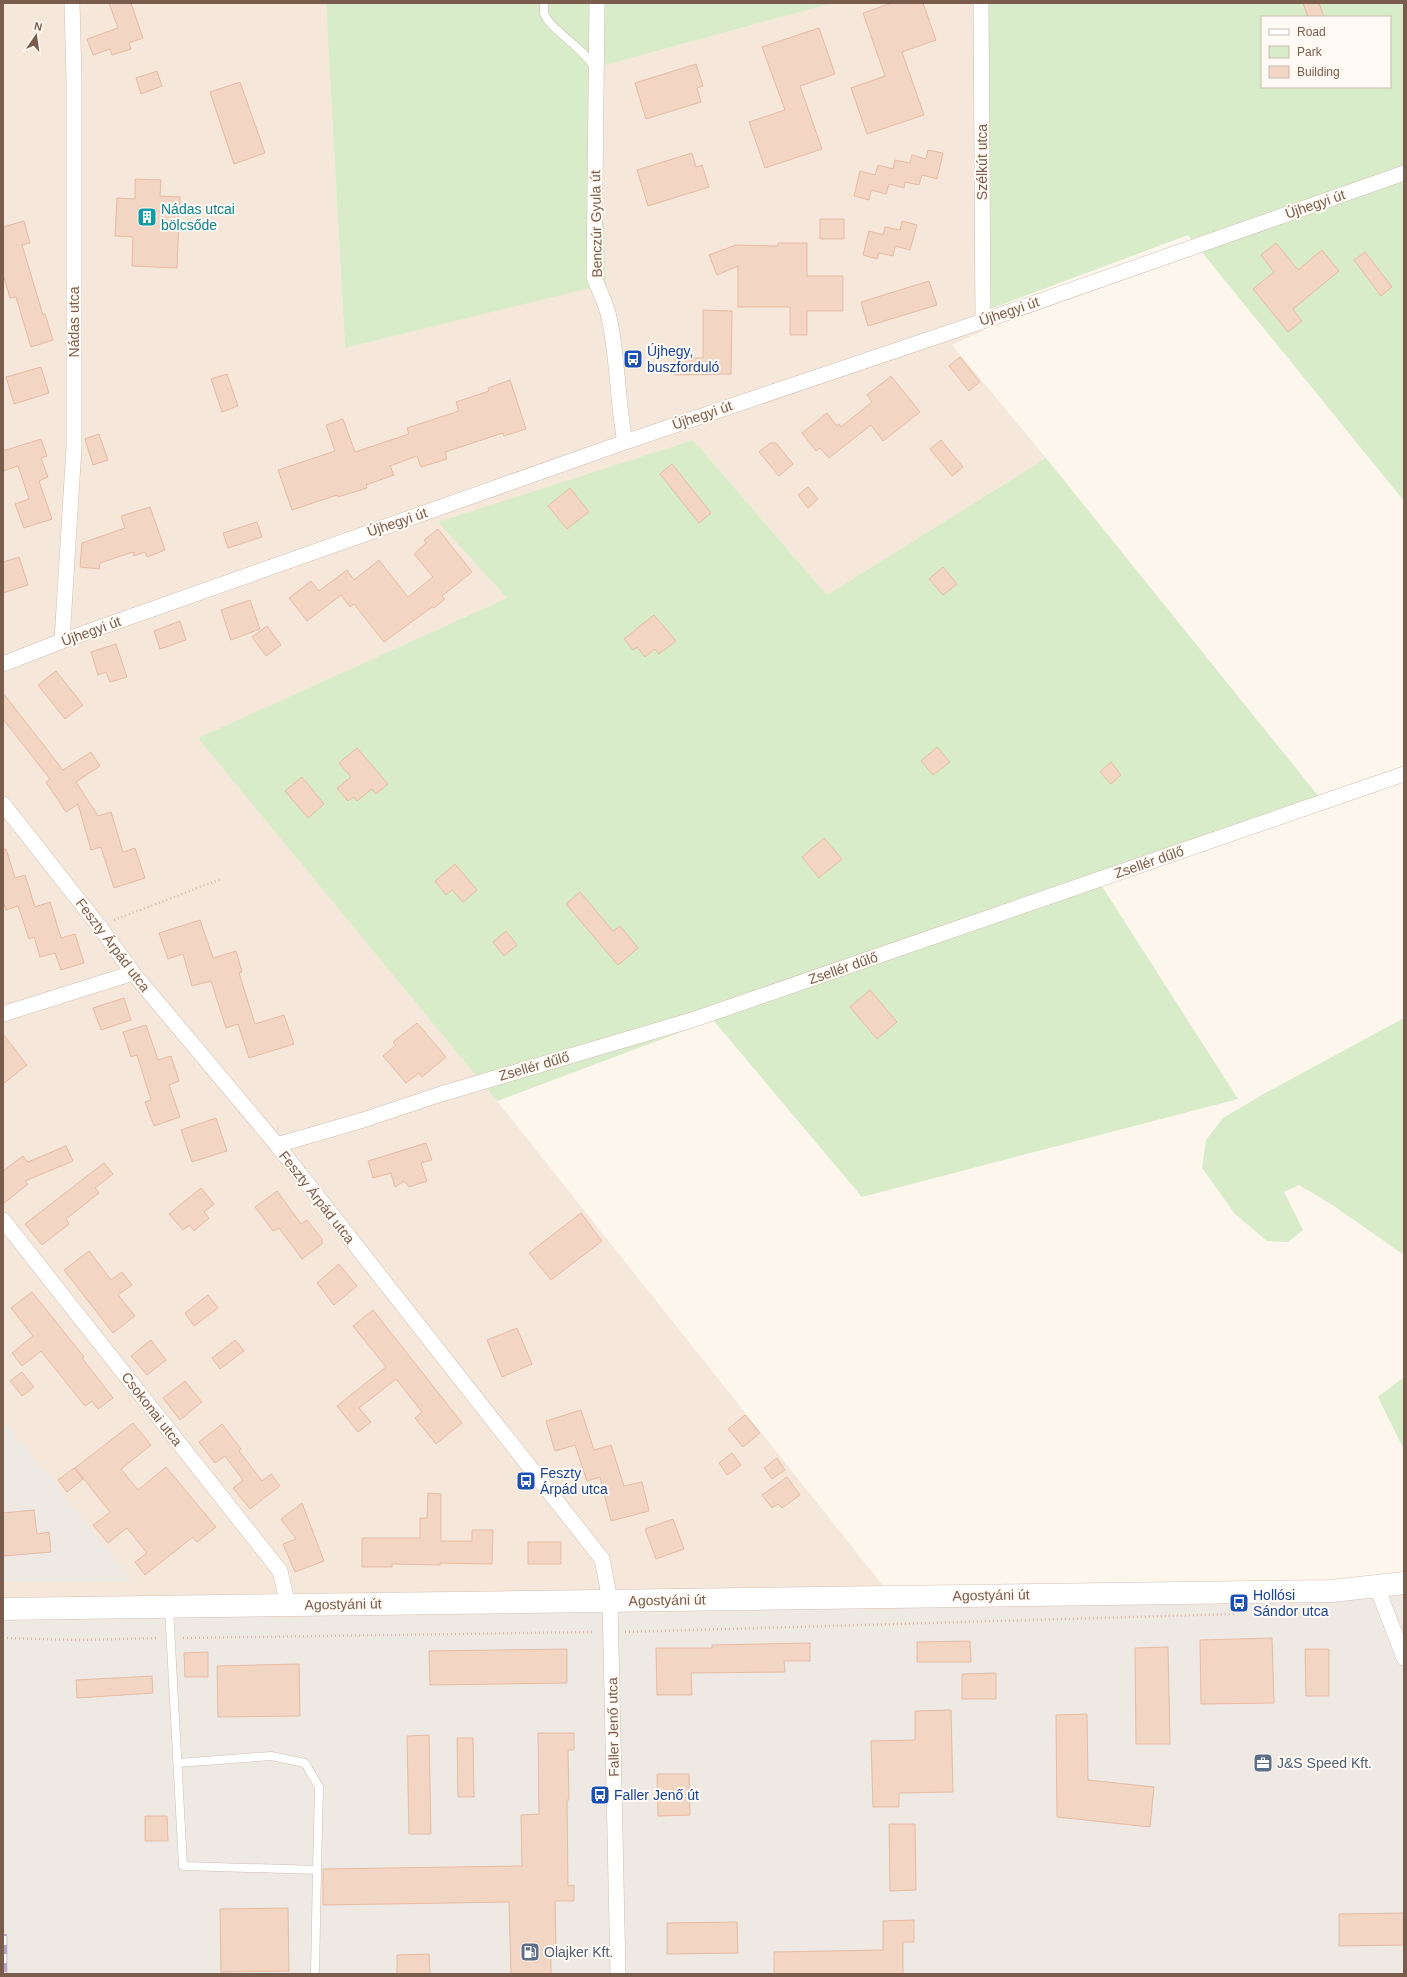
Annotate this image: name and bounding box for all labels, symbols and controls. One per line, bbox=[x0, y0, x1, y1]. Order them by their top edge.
north arrow bbox=[16, 16, 56, 56]
legend bbox=[1261, 16, 1391, 88]
text: N bbox=[33, 20, 44, 33]
text: Road bbox=[1297, 25, 1326, 39]
text: Park bbox=[1297, 45, 1323, 59]
text: Building bbox=[1297, 65, 1340, 79]
street label: Szélkút utca bbox=[974, 124, 990, 200]
street label: Benczúr Gyula út bbox=[587, 170, 605, 278]
street label: Újhegyi út bbox=[1283, 186, 1347, 222]
place label: Nádas utcai bölcsőde bbox=[161, 201, 235, 233]
building icon: Nádas utcai bölcsőde bbox=[136, 206, 158, 228]
street label: Nádas utca bbox=[66, 286, 82, 357]
street label: Újhegyi út bbox=[977, 293, 1041, 329]
place label: Újhegy, buszforduló bbox=[647, 343, 720, 375]
bus stop icon: Újhegy, buszforduló bbox=[622, 348, 644, 370]
street label: Újhegyi út bbox=[670, 397, 734, 433]
street label: Újhegyi út bbox=[365, 504, 429, 540]
street label: Újhegyi út bbox=[59, 613, 123, 649]
street label: Zsellér dűlő bbox=[1112, 843, 1186, 881]
street label: Feszty Árpád utca bbox=[73, 895, 153, 995]
street label: Zsellér dűlő bbox=[806, 949, 880, 987]
street label: Zsellér dűlő bbox=[497, 1048, 571, 1084]
street label: Feszty Árpád utca bbox=[276, 1148, 358, 1247]
street label: Csokonai utca bbox=[118, 1369, 186, 1449]
place label: Feszty Árpád utca bbox=[540, 1465, 608, 1497]
bus stop icon: Feszty Árpád utca bbox=[515, 1470, 537, 1492]
street label: Agostyáni út bbox=[952, 1586, 1030, 1604]
place label: Hollósi Sándor utca bbox=[1253, 1587, 1329, 1619]
street label: Agostyáni út bbox=[628, 1591, 706, 1609]
bus stop icon: Hollósi Sándor utca bbox=[1228, 1592, 1250, 1614]
street label: Agostyáni út bbox=[304, 1595, 382, 1613]
street label: Faller Jenő utca bbox=[604, 1677, 622, 1777]
office icon: J&S Speed Kft. bbox=[1252, 1752, 1274, 1774]
place label: J&S Speed Kft. bbox=[1277, 1755, 1372, 1771]
bus stop icon: Faller Jenő út bbox=[589, 1784, 611, 1806]
place label: Faller Jenő út bbox=[614, 1787, 699, 1803]
fuel station icon: Olajker Kft. bbox=[519, 1941, 541, 1963]
place label: Olajker Kft. bbox=[544, 1944, 613, 1960]

